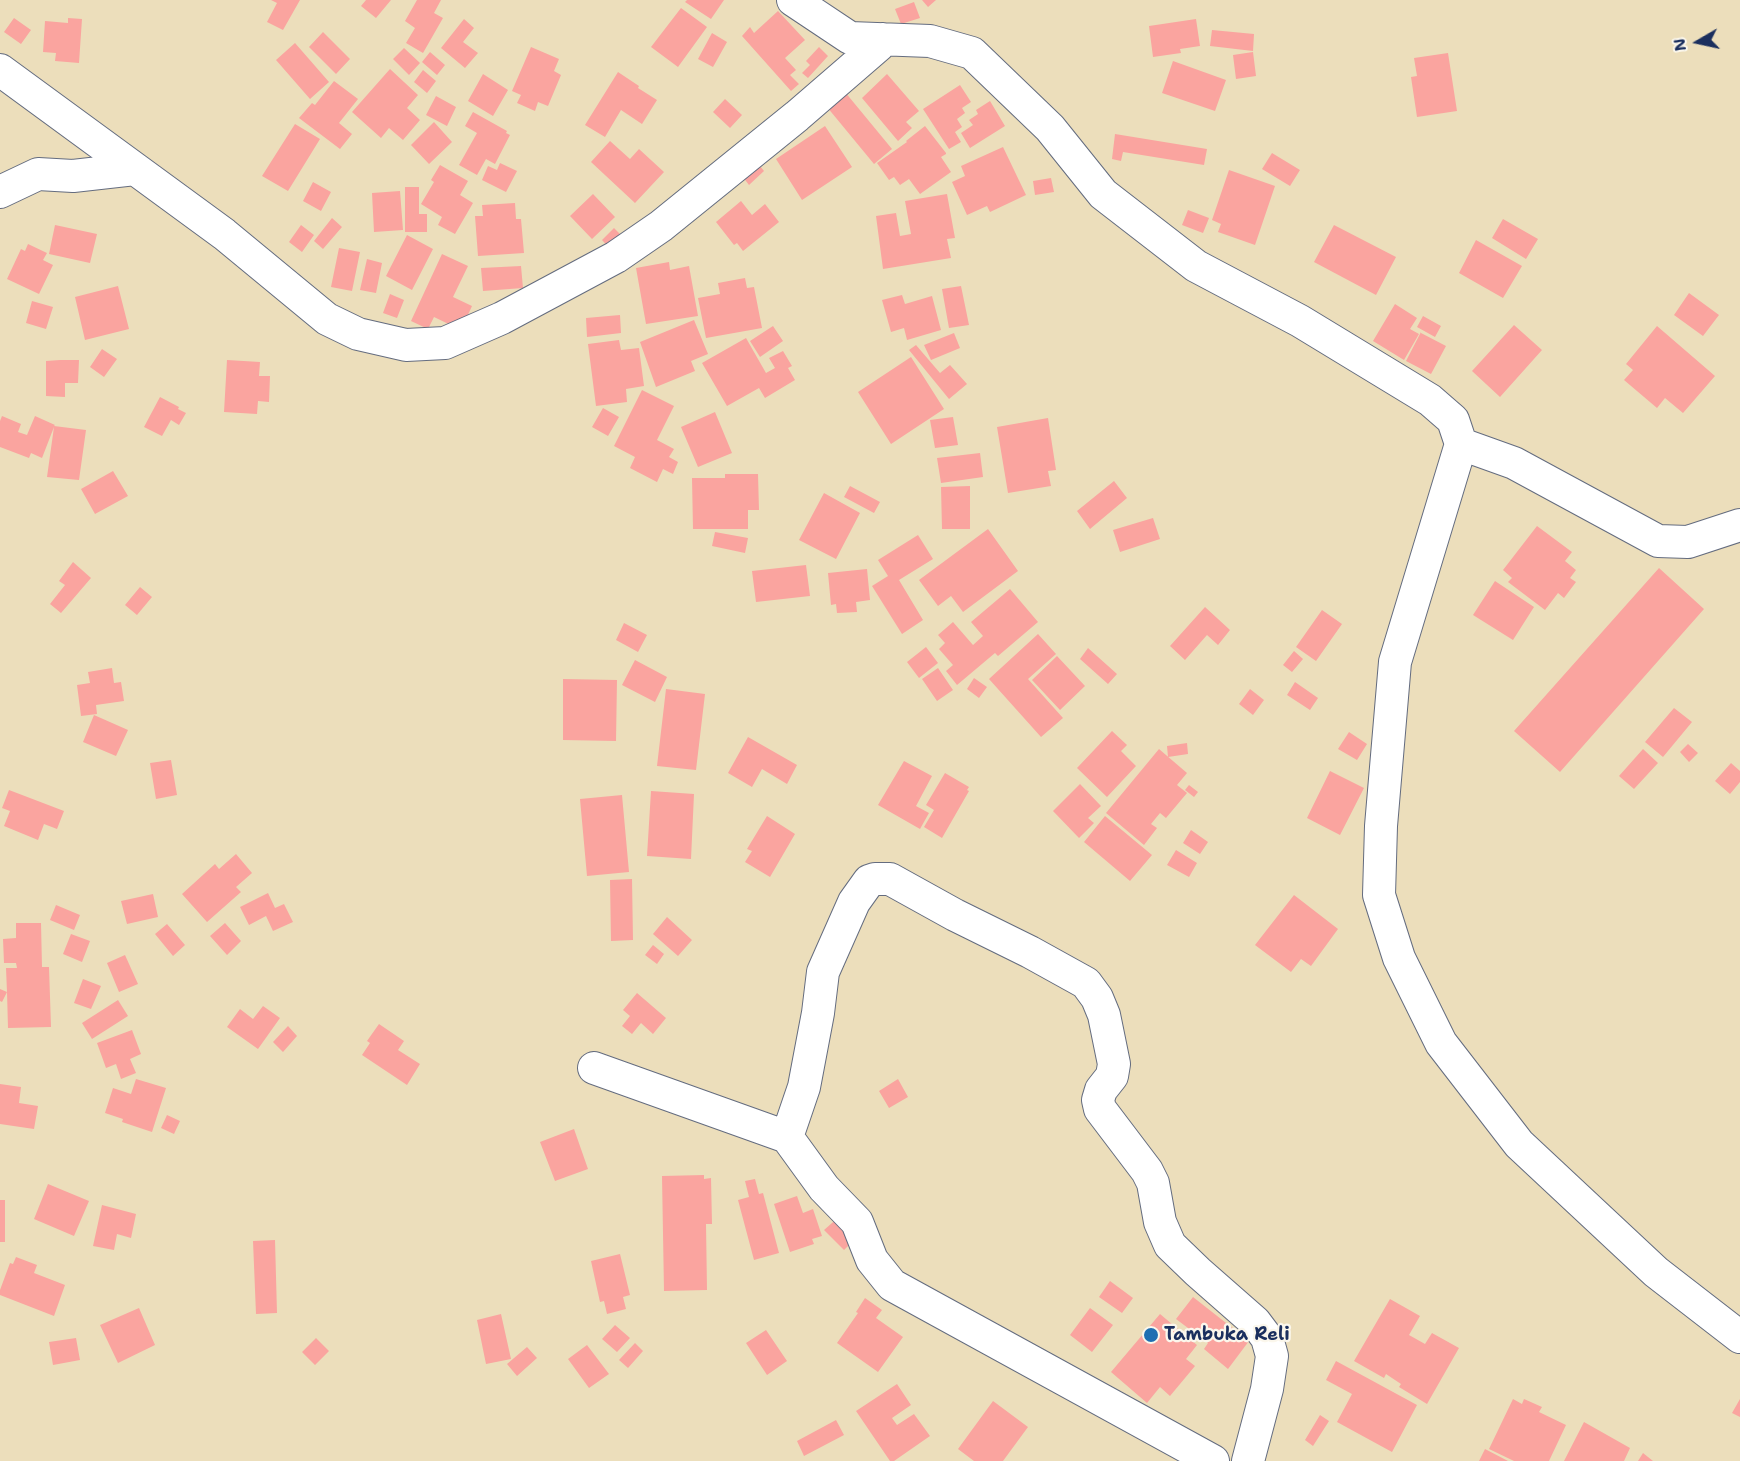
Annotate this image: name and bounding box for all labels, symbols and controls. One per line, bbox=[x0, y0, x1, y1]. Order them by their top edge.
north arrow bbox=[1668, 12, 1728, 72]
text: N bbox=[1668, 37, 1691, 53]
place label: Tambuka Reli bbox=[1164, 1324, 1290, 1346]
marker: Tambuka Reli bbox=[1142, 1326, 1160, 1344]

